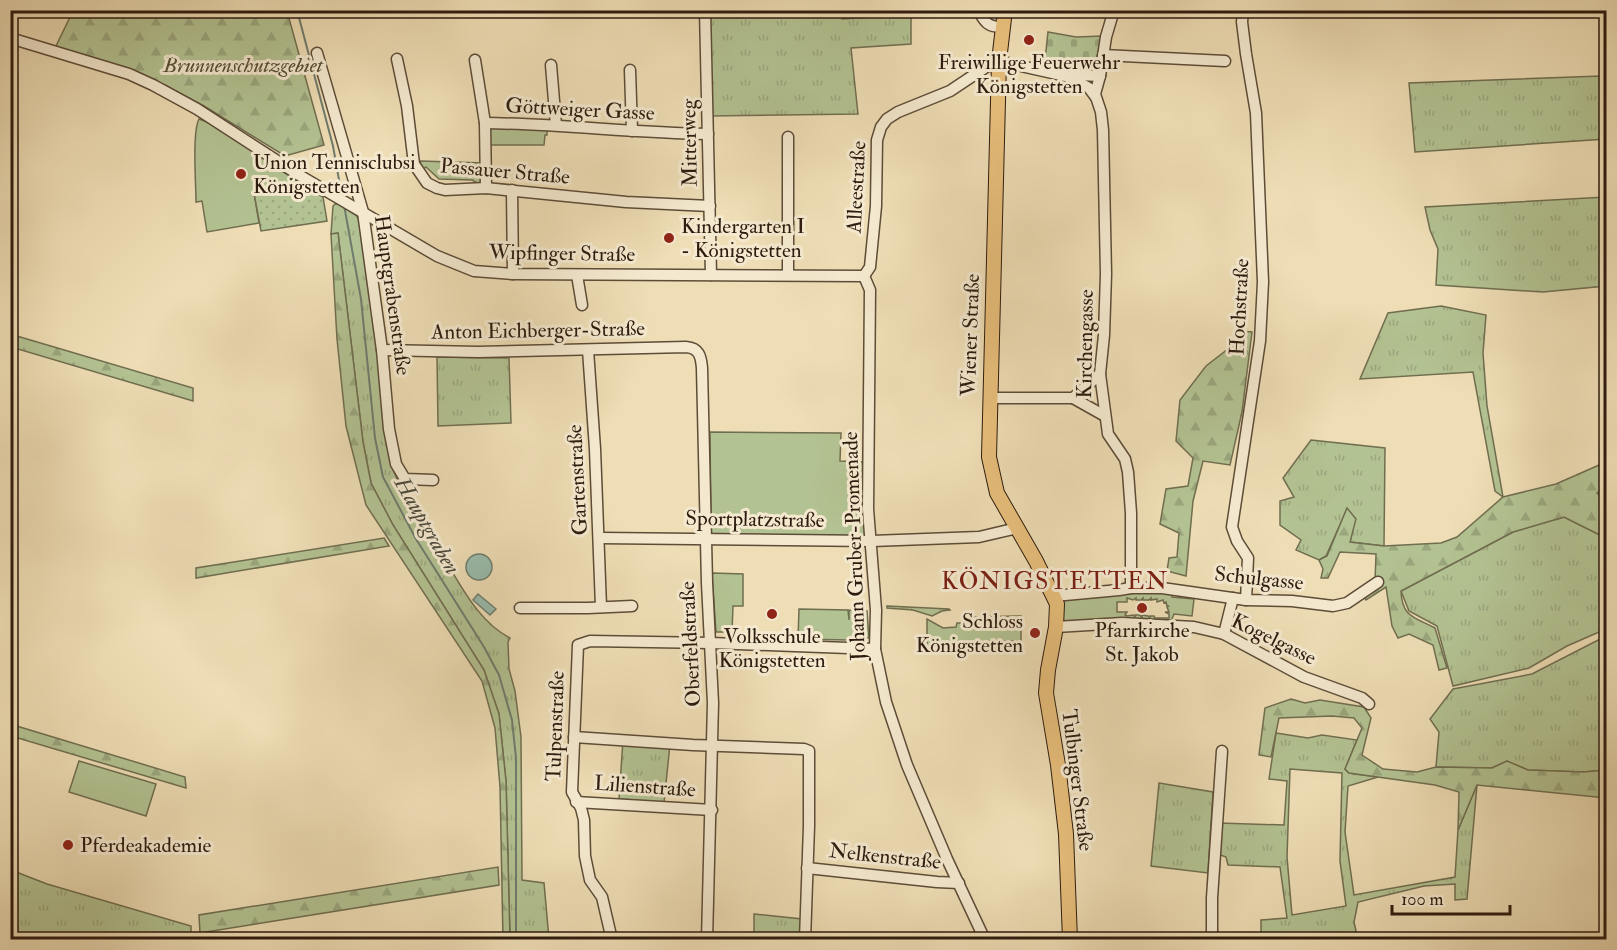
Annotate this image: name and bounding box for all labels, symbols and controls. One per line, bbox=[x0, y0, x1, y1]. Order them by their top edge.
marker: Freiwillige Feuerwehr Königstetten bbox=[1022, 33, 1036, 47]
place label: Freiwillige Feuerwehr Königstetten bbox=[938, 49, 1120, 100]
park label: Brunnenschutzgebiet bbox=[162, 52, 324, 79]
street label: Göttweiger Gasse bbox=[505, 92, 655, 127]
street label: Mitterweg bbox=[675, 98, 704, 187]
street label: Alleestraße bbox=[841, 140, 872, 235]
place label: Union Tennisclubsi Königstetten bbox=[253, 149, 416, 200]
street label: Passauer Straße bbox=[439, 152, 571, 191]
marker: Union Tennisclubsi Königstetten bbox=[234, 167, 248, 181]
street label: Hauptgrabenstraße bbox=[368, 213, 417, 377]
place label: Kindergarten I - Königstetten bbox=[681, 213, 805, 264]
marker: Kindergarten I - Königstetten bbox=[662, 231, 676, 245]
street label: Wipfinger Straße bbox=[488, 239, 636, 268]
street label: Hochstraße bbox=[1223, 258, 1256, 356]
street label: Wiener Straße bbox=[955, 273, 986, 398]
street label: Kirchengasse bbox=[1071, 289, 1100, 399]
street label: Anton Eichberger-Straße bbox=[430, 315, 645, 346]
street label: Gartenstraße bbox=[561, 424, 594, 536]
street label: Johann Gruber-Promenade bbox=[837, 431, 872, 662]
water label: Hauptgraben bbox=[387, 471, 466, 579]
street label: Sportplatzstraße bbox=[685, 505, 825, 534]
street label: Schulgasse bbox=[1213, 560, 1305, 597]
district label: KÖNIGSTETTEN bbox=[941, 566, 1169, 597]
street label: Oberfeldstraße bbox=[674, 580, 707, 707]
marker: Pfarrkirche St. Jakob bbox=[1135, 601, 1149, 615]
marker: Volksschule Königstetten bbox=[765, 607, 779, 621]
street label: Kogelgasse bbox=[1227, 607, 1321, 672]
place label: Schloss Königstetten bbox=[916, 608, 1023, 659]
place label: Pfarrkirche St. Jakob bbox=[1095, 617, 1190, 668]
place label: Volksschule Königstetten bbox=[718, 623, 826, 674]
marker: Schloss Königstetten bbox=[1028, 626, 1042, 640]
street label: Tulpenstraße bbox=[540, 670, 571, 782]
street label: Tulbinger Straße bbox=[1055, 708, 1100, 853]
street label: Lilienstraße bbox=[593, 769, 697, 804]
place label: Pferdeakademie bbox=[80, 832, 212, 859]
street label: Nelkenstraße bbox=[828, 837, 942, 876]
marker: Pferdeakademie bbox=[61, 838, 75, 852]
scale bar bbox=[1392, 878, 1510, 916]
text: 100 m bbox=[1401, 888, 1444, 911]

